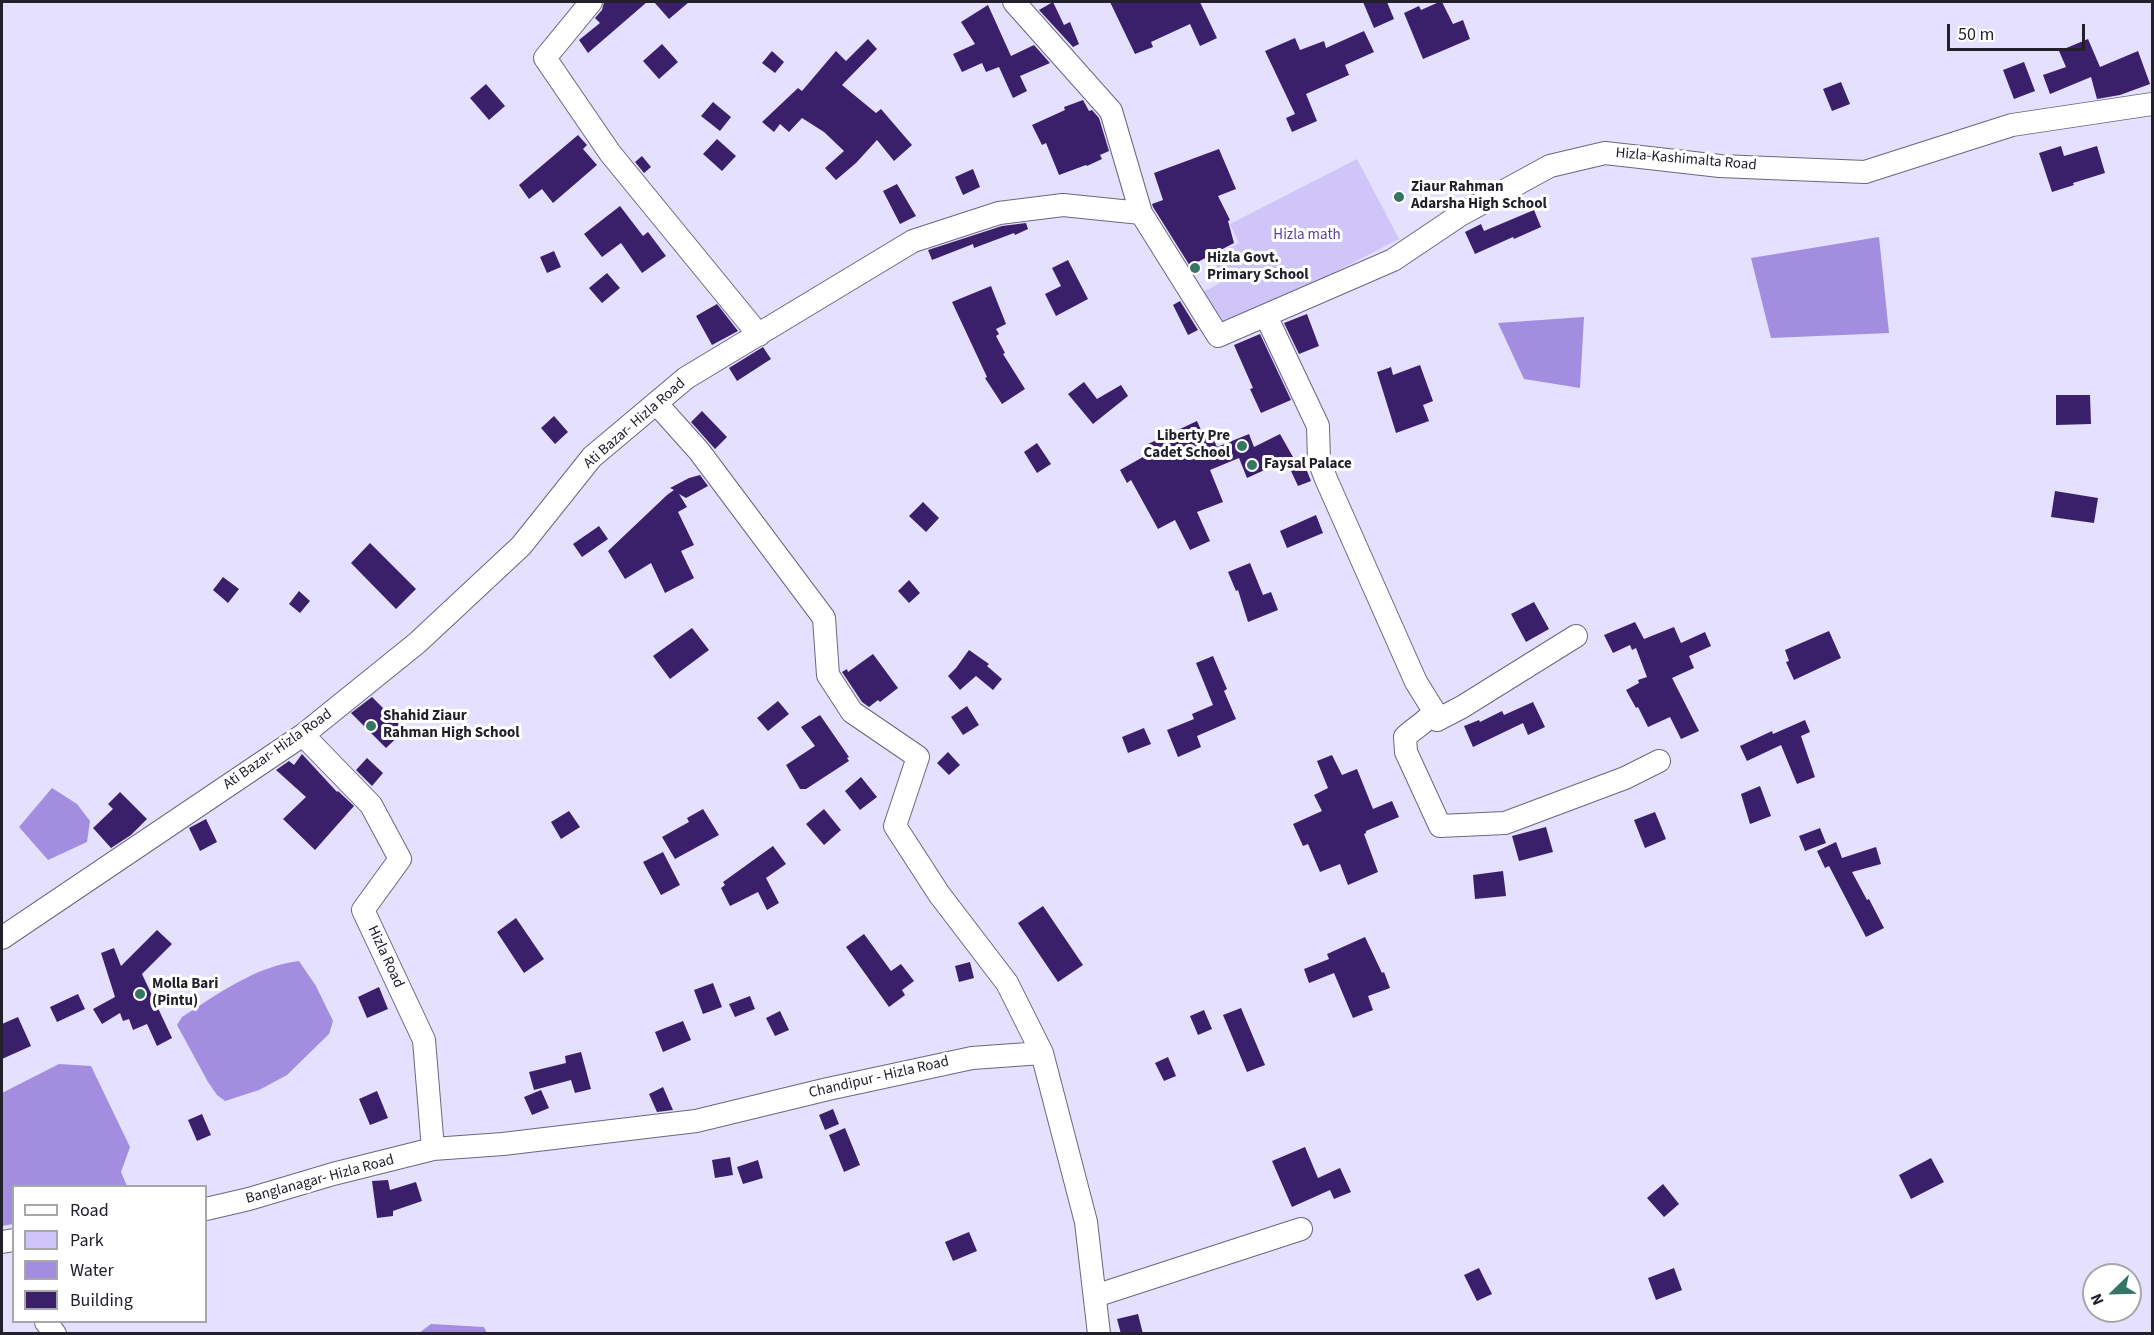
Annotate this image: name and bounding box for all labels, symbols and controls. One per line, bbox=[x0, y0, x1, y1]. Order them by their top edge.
scale bar bbox=[1950, 12, 2088, 50]
text: 50 m bbox=[1958, 22, 1994, 47]
street label: Hizla-Kashimalta Road bbox=[1615, 145, 1757, 175]
place label: Ziaur Rahman Adarsha High School bbox=[1411, 179, 1547, 214]
marker: Ziaur Rahman Adarsha High School bbox=[1392, 190, 1406, 204]
park label: Hizla math bbox=[1273, 227, 1341, 245]
place label: Hizla Govt. Primary School bbox=[1207, 250, 1309, 285]
marker: Hizla Govt. Primary School bbox=[1188, 261, 1202, 275]
street label: Ati Bazar- Hizla Road bbox=[581, 375, 689, 473]
place label: Liberty Pre Cadet School bbox=[1144, 428, 1230, 463]
marker: Liberty Pre Cadet School bbox=[1235, 439, 1249, 453]
place label: Faysal Palace bbox=[1264, 456, 1352, 474]
marker: Faysal Palace bbox=[1245, 458, 1259, 472]
street label: Ati Bazar- Hizla Road bbox=[220, 706, 336, 794]
place label: Shahid Ziaur Rahman High School bbox=[383, 708, 520, 743]
marker: Shahid Ziaur Rahman High School bbox=[364, 719, 378, 733]
street label: Hizla Road bbox=[363, 923, 407, 991]
place label: Molla Bari (Pintu) bbox=[152, 976, 218, 1011]
marker: Molla Bari (Pintu) bbox=[133, 987, 147, 1001]
street label: Chandipur - Hizla Road bbox=[807, 1053, 951, 1103]
street label: Banglanagar- Hizla Road bbox=[244, 1151, 396, 1209]
legend bbox=[12, 1185, 207, 1323]
text: Road bbox=[70, 1198, 109, 1223]
text: Park bbox=[70, 1228, 104, 1253]
text: Water bbox=[70, 1258, 114, 1283]
north arrow bbox=[2082, 1263, 2142, 1323]
text: Building bbox=[70, 1288, 133, 1313]
text: N bbox=[2085, 1290, 2109, 1308]

